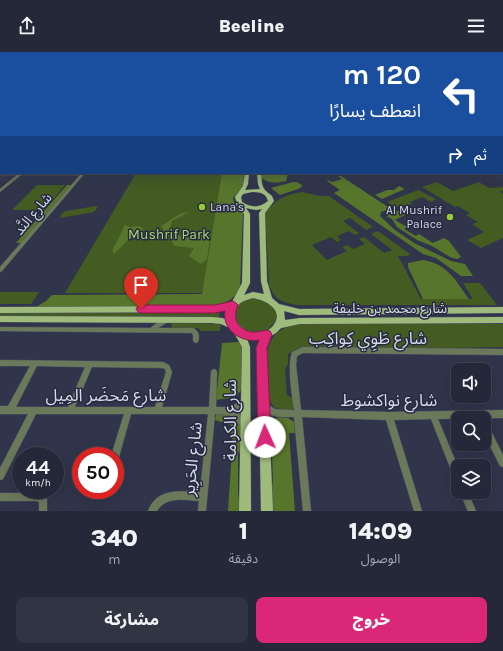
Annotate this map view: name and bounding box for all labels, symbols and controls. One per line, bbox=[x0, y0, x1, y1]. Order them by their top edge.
icon: share bbox=[16, 15, 38, 37]
text: Beeline bbox=[219, 15, 284, 37]
icon: menu bbox=[465, 15, 487, 37]
text: 120 m bbox=[343, 58, 421, 91]
icon: left bbox=[435, 68, 487, 120]
text: انعطف يسارًا bbox=[329, 100, 421, 122]
icon: right bbox=[444, 144, 466, 166]
text: ثم bbox=[474, 146, 487, 164]
street label: شارع النَّد bbox=[10, 189, 57, 240]
place label: Lana's bbox=[210, 200, 244, 214]
marker: Lana's bbox=[197, 202, 207, 212]
place label: Al Mushrif Palace bbox=[386, 203, 443, 231]
marker: Al Mushrif Palace bbox=[445, 212, 455, 222]
park label: Mushrif Park bbox=[128, 226, 210, 243]
pin bbox=[124, 268, 158, 309]
icon: arrive bbox=[130, 274, 152, 296]
street label: شارع محمد بن خليفة bbox=[333, 300, 447, 319]
street label: شارع طَوِي كِواكِب bbox=[309, 328, 427, 351]
map controls bbox=[451, 363, 491, 499]
button: sound bbox=[451, 363, 491, 403]
street label: شارع الكرامة bbox=[220, 379, 243, 461]
street label: شارع مَحضَر المِيل bbox=[46, 385, 166, 408]
street label: شارع نواكشوط bbox=[341, 390, 437, 413]
button: search bbox=[451, 411, 491, 451]
position arrow bbox=[244, 416, 286, 458]
street label: شارع الحَرِير bbox=[178, 421, 209, 498]
speed limit sign: 50 bbox=[72, 447, 124, 499]
text: 44 bbox=[26, 456, 50, 479]
button: layers bbox=[451, 459, 491, 499]
text: km/h bbox=[25, 477, 51, 489]
text: 1 bbox=[239, 517, 248, 545]
text: 14:09 bbox=[349, 517, 412, 545]
text: 340 bbox=[91, 524, 138, 552]
text: دقيقة bbox=[229, 551, 258, 566]
text: الوصول bbox=[361, 551, 400, 566]
text: m bbox=[108, 552, 120, 567]
button: مشاركة bbox=[16, 597, 248, 643]
button: خروج bbox=[256, 597, 487, 643]

